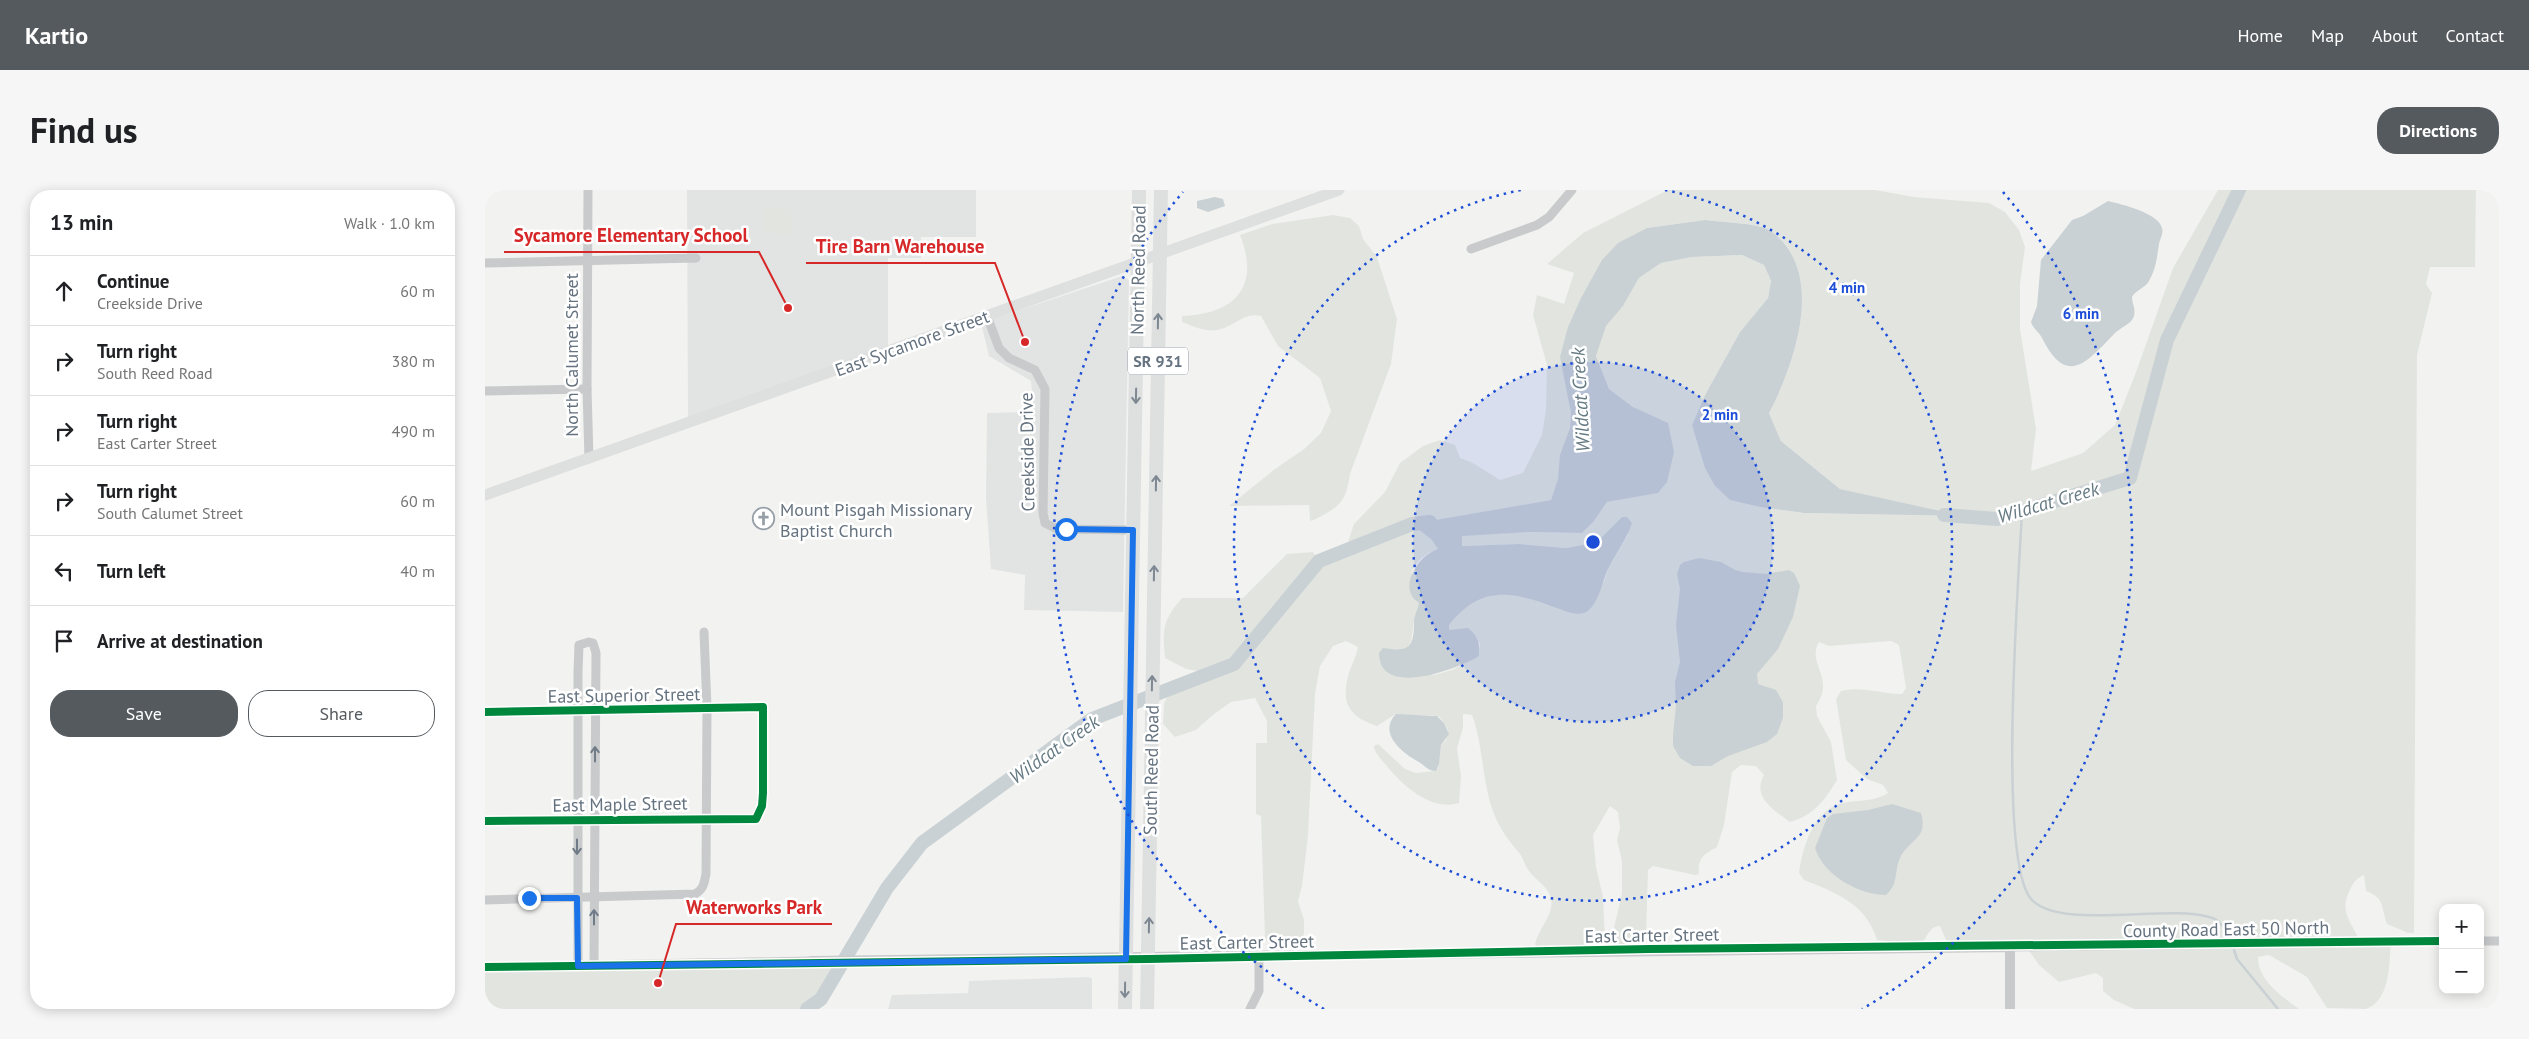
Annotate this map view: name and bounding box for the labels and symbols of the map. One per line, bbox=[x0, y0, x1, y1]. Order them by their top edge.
street label: North Reed Road bbox=[1125, 205, 1151, 335]
callout: Sycamore Elementary School bbox=[504, 218, 759, 252]
text: Sycamore Elementary School bbox=[514, 223, 749, 247]
callout: Tire Barn Warehouse bbox=[806, 229, 995, 263]
text: Tire Barn Warehouse bbox=[816, 234, 984, 258]
street label: North Calumet Street bbox=[560, 273, 583, 437]
text: 4 min bbox=[1829, 278, 1865, 297]
street label: East Sycamore Street bbox=[832, 304, 992, 382]
text: 6 min bbox=[2063, 304, 2099, 323]
one-way arrow bbox=[1153, 313, 1163, 330]
water label: Wildcat Creek bbox=[1565, 346, 1595, 453]
road number: SR 931 bbox=[1128, 348, 1188, 375]
one-way arrow bbox=[1131, 388, 1141, 404]
street label: Creekside Drive bbox=[1014, 392, 1040, 512]
text: 2 min bbox=[1702, 405, 1738, 424]
one-way arrow bbox=[1151, 475, 1161, 492]
water label: Wildcat Creek bbox=[1994, 476, 2103, 528]
place label: Mount Pisgah Missionary Baptist Church bbox=[780, 498, 973, 542]
church icon: Mount Pisgah Missionary Baptist Church bbox=[752, 507, 776, 531]
route start bbox=[1055, 518, 1078, 541]
centre of rings bbox=[1584, 533, 1602, 551]
one-way arrow bbox=[1149, 565, 1159, 582]
one-way arrow bbox=[1147, 675, 1157, 692]
street label: East Superior Street bbox=[547, 682, 701, 708]
street label: South Reed Road bbox=[1138, 705, 1164, 835]
water label: Wildcat Creek bbox=[1004, 708, 1105, 789]
one-way arrow bbox=[590, 746, 600, 762]
street label: East Maple Street bbox=[552, 791, 688, 817]
one-way arrow bbox=[572, 838, 582, 855]
route end bbox=[518, 887, 541, 910]
callout: Waterworks Park bbox=[676, 890, 832, 924]
text: Waterworks Park bbox=[686, 895, 823, 919]
one-way arrow bbox=[589, 909, 599, 925]
street label: County Road East 50 North bbox=[2123, 916, 2329, 942]
one-way arrow bbox=[1144, 918, 1153, 934]
street label: East Carter Street bbox=[1585, 922, 1719, 948]
street label: East Carter Street bbox=[1180, 929, 1314, 955]
one-way arrow bbox=[1121, 982, 1130, 998]

